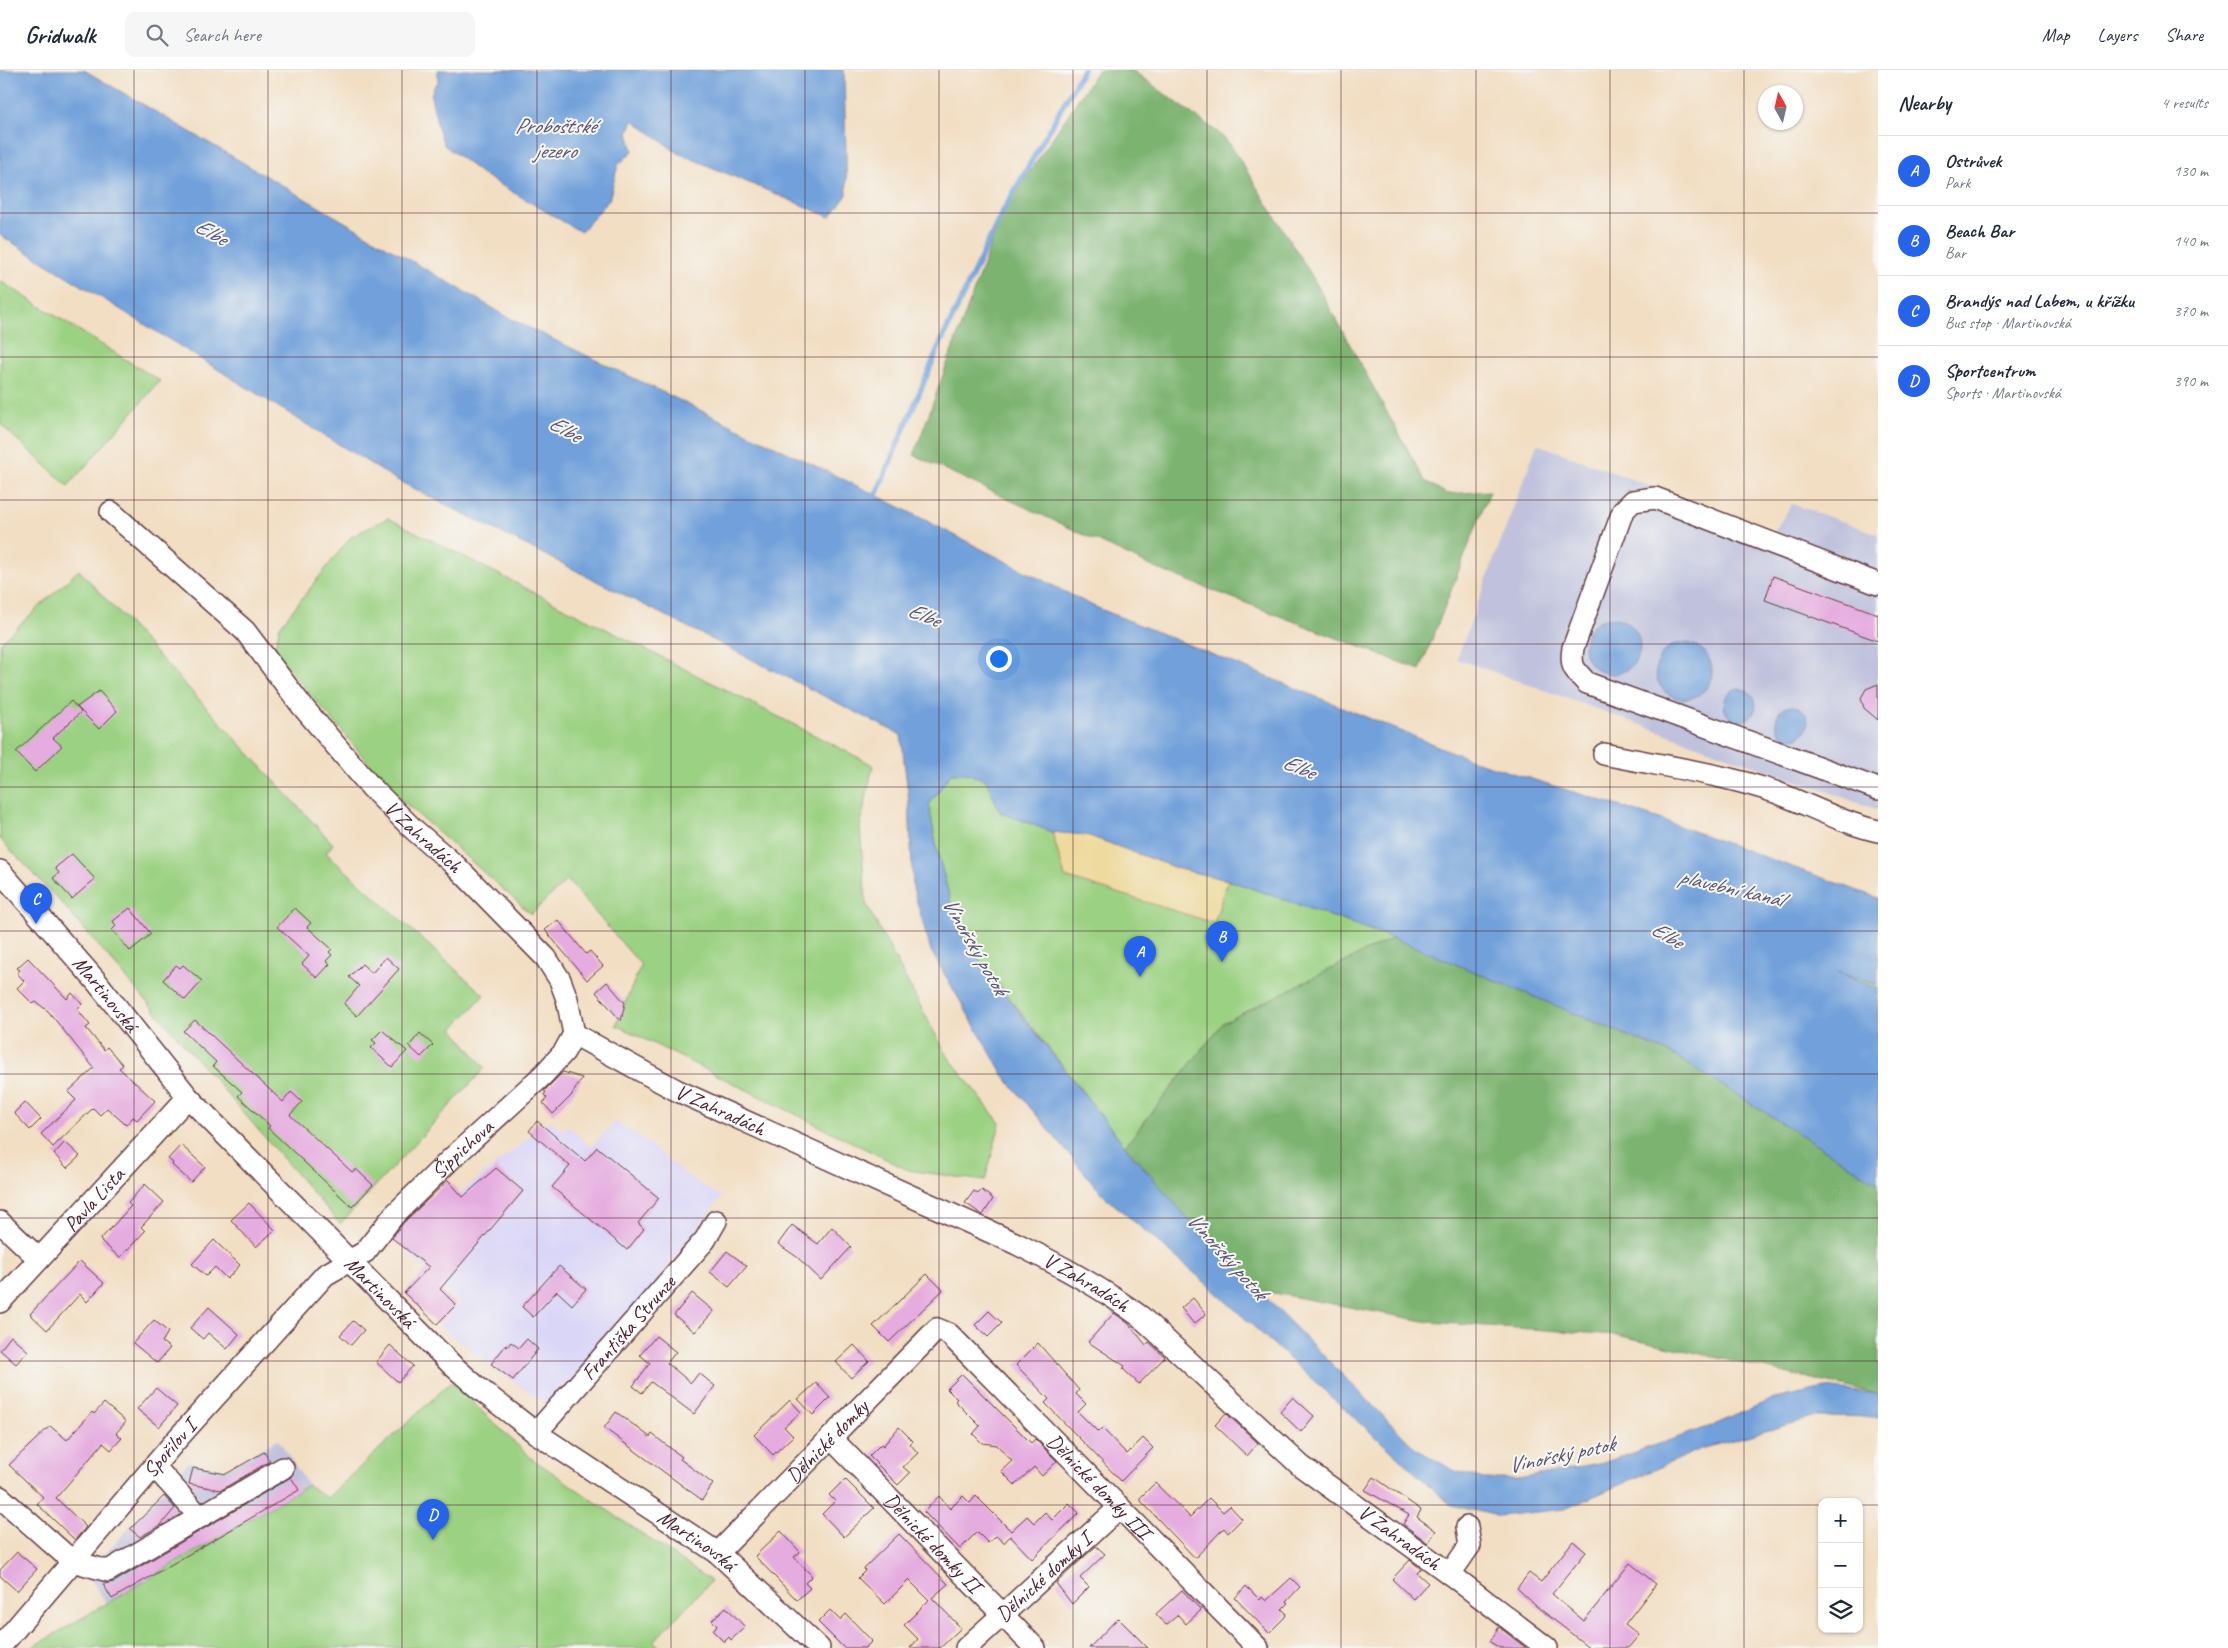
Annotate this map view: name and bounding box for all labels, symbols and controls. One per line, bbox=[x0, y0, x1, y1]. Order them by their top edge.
search box bbox=[125, 12, 475, 57]
text: Gridwalk bbox=[25, 20, 95, 50]
icon: search bbox=[143, 21, 171, 49]
text: Search here bbox=[183, 23, 261, 47]
text: Map bbox=[2042, 24, 2070, 46]
text: Layers bbox=[2098, 24, 2137, 46]
text: Share bbox=[2165, 24, 2203, 46]
north arrow bbox=[1758, 85, 1803, 130]
text: Nearby bbox=[1898, 90, 1951, 116]
text: 4 results bbox=[2161, 93, 2208, 113]
water label: Proboštské jezero bbox=[515, 112, 602, 165]
text: Ostrůvek bbox=[1945, 149, 2001, 173]
text: A bbox=[1910, 161, 1918, 181]
text: 130 m bbox=[2174, 161, 2208, 181]
text: Park bbox=[1945, 173, 1970, 193]
water label: Elbe bbox=[190, 212, 235, 254]
text: Beach Bar bbox=[1945, 219, 2014, 243]
text: B bbox=[1910, 231, 1918, 251]
text: 140 m bbox=[2174, 231, 2208, 251]
text: Bar bbox=[1945, 243, 1966, 263]
text: Brandýs nad Labem, u křížku bbox=[1945, 289, 2134, 313]
text: C bbox=[1910, 301, 1918, 321]
text: 370 m bbox=[2174, 301, 2208, 321]
text: Bus stop · Martinovská bbox=[1945, 313, 2071, 333]
text: Sportcentrum bbox=[1945, 359, 2035, 383]
text: D bbox=[1909, 371, 1919, 391]
text: 390 m bbox=[2174, 371, 2208, 391]
text: Sports · Martinovská bbox=[1945, 383, 2061, 403]
water label: Elbe bbox=[544, 409, 589, 451]
water label: Elbe bbox=[904, 596, 948, 635]
your location bbox=[986, 646, 1012, 672]
water label: Elbe bbox=[1279, 748, 1323, 787]
street label: V Zahradách bbox=[379, 795, 469, 879]
water label: plavební kanál bbox=[1675, 862, 1793, 915]
pin: C bbox=[20, 883, 52, 924]
water label: Vinořský potok bbox=[936, 892, 1016, 1003]
water label: Elbe bbox=[1646, 915, 1691, 957]
pin: B bbox=[1206, 921, 1238, 962]
pin: A bbox=[1124, 936, 1156, 977]
street label: Martinovská bbox=[67, 950, 145, 1039]
street label: V Zahradách bbox=[671, 1078, 771, 1142]
street label: Šippichova bbox=[426, 1113, 500, 1184]
street label: Pavla Lista bbox=[58, 1161, 131, 1237]
water label: Vinořský potok bbox=[1180, 1207, 1276, 1308]
street label: V Zahradách bbox=[1039, 1247, 1136, 1319]
street label: Martinovská bbox=[339, 1251, 423, 1335]
street label: Františka Strunze bbox=[575, 1269, 682, 1385]
street label: Dělnické domky bbox=[780, 1393, 875, 1489]
street label: Spořilov I bbox=[137, 1410, 205, 1483]
street label: Dělnické domky III bbox=[1041, 1428, 1160, 1548]
water label: Vinořský potok bbox=[1505, 1429, 1621, 1480]
street label: Dělnické domky II bbox=[878, 1487, 990, 1601]
map controls bbox=[1818, 1498, 1863, 1633]
button: + bbox=[1818, 1498, 1863, 1543]
pin: D bbox=[417, 1499, 449, 1540]
street label: V Zahradách bbox=[1353, 1499, 1447, 1577]
street label: Martinovská bbox=[653, 1504, 743, 1578]
street label: Dělnické domky I bbox=[990, 1524, 1100, 1627]
button: − bbox=[1818, 1543, 1863, 1588]
button: layers bbox=[1818, 1588, 1863, 1633]

